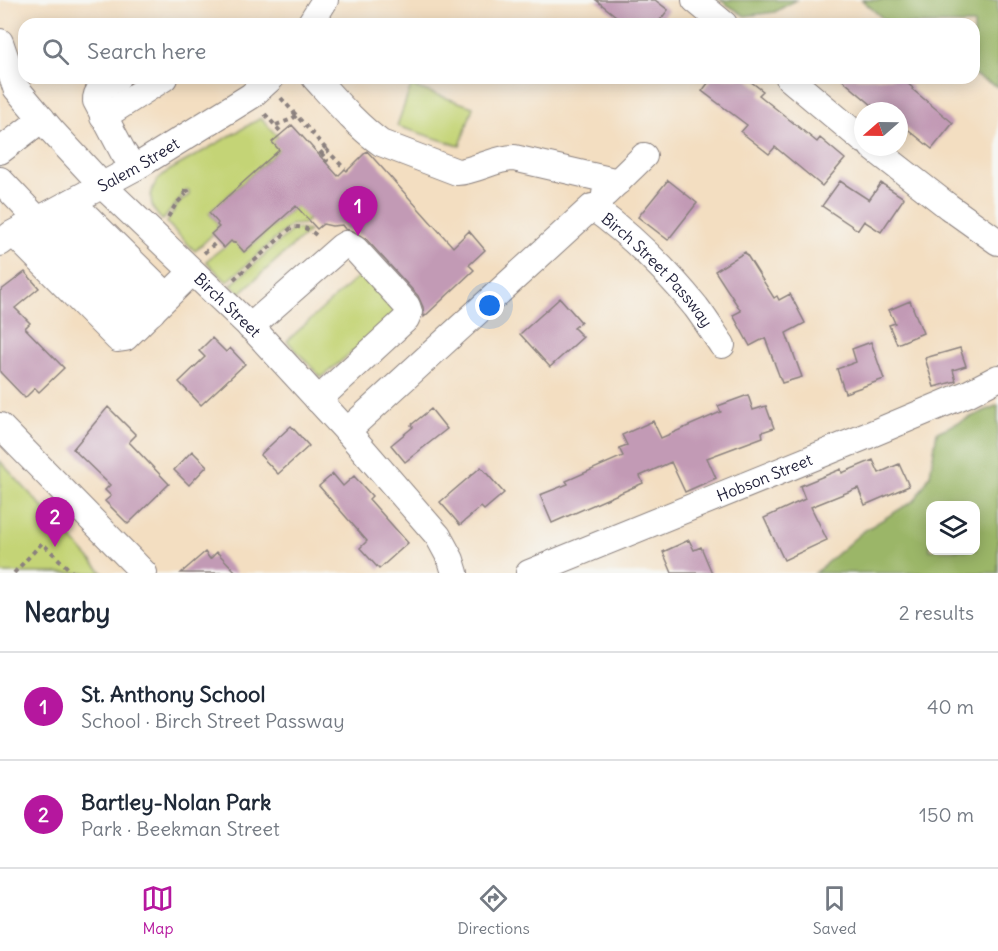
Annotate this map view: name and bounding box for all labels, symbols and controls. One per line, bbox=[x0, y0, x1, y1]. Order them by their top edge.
search box bbox=[18, 18, 980, 84]
icon: search bbox=[39, 35, 72, 68]
text: Search here bbox=[87, 37, 206, 65]
north arrow bbox=[854, 102, 908, 156]
street label: Salem Street bbox=[94, 133, 183, 196]
pin: 1 bbox=[338, 186, 378, 236]
street label: Birch Street Passway bbox=[598, 208, 717, 331]
street label: Birch Street bbox=[190, 269, 266, 341]
your location bbox=[475, 291, 504, 320]
street label: Hobson Street bbox=[714, 449, 816, 506]
pin: 2 bbox=[36, 498, 74, 547]
map controls bbox=[926, 501, 980, 555]
button: layers bbox=[926, 501, 980, 555]
text: Nearby bbox=[24, 596, 110, 629]
text: 2 results bbox=[899, 600, 974, 625]
text: St. Anthony School bbox=[81, 680, 265, 708]
text: 1 bbox=[40, 694, 47, 719]
text: 40 m bbox=[927, 694, 974, 719]
text: School · Birch Street Passway bbox=[81, 708, 345, 733]
text: Bartley-Nolan Park bbox=[81, 788, 271, 816]
text: 2 bbox=[38, 802, 49, 827]
text: 150 m bbox=[919, 802, 974, 827]
text: Park · Beekman Street bbox=[81, 816, 280, 841]
tab: Map bbox=[141, 882, 174, 938]
tab: Directions bbox=[457, 882, 530, 938]
tab: Saved bbox=[813, 882, 857, 938]

